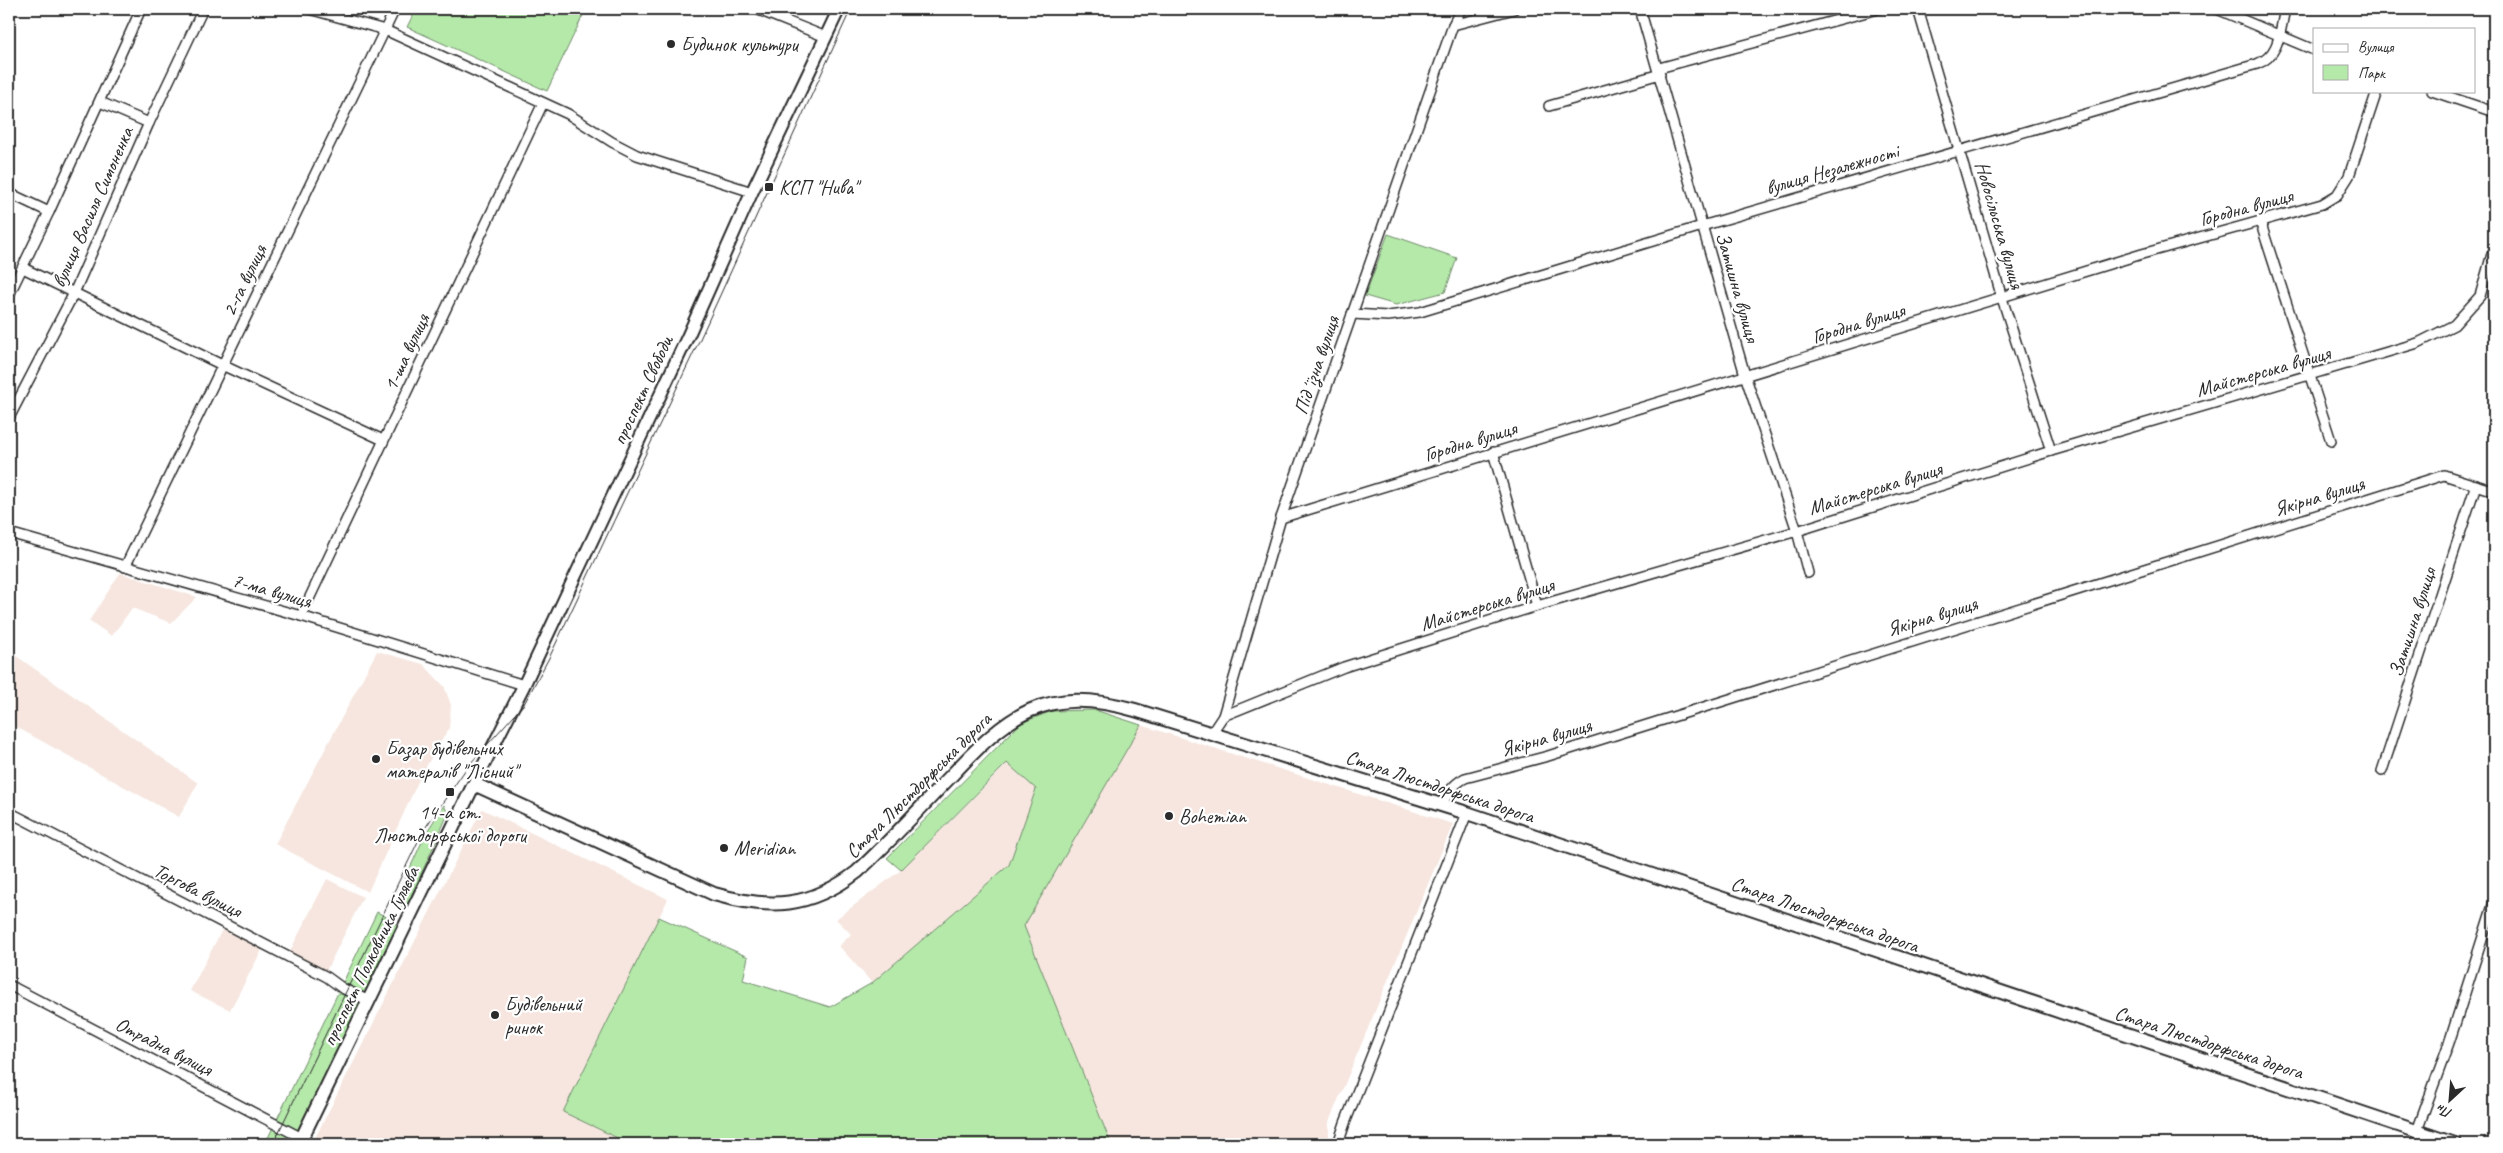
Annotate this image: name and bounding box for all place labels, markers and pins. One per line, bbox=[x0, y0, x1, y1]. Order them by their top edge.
place label: Будинок культури bbox=[681, 32, 800, 57]
marker: Будинок культури bbox=[665, 38, 677, 50]
place label: КСП "Нива" bbox=[779, 175, 862, 200]
marker: КСП "Нива" bbox=[763, 181, 775, 193]
place label: Базар будівельних матералів "Лісний" bbox=[386, 736, 522, 784]
marker: Базар будівельних матералів "Лісний" bbox=[370, 753, 382, 765]
marker: 14-а ст. Люстдорфської дороги bbox=[444, 786, 456, 798]
place label: 14-а ст. Люстдорфської дороги bbox=[374, 800, 528, 848]
place label: Bohemian bbox=[1179, 804, 1247, 829]
marker: Bohemian bbox=[1163, 810, 1175, 822]
place label: Meridian bbox=[734, 836, 796, 861]
marker: Meridian bbox=[718, 842, 730, 854]
place label: Будівельний ринок bbox=[505, 992, 584, 1040]
marker: Будівельний ринок bbox=[489, 1009, 501, 1021]

